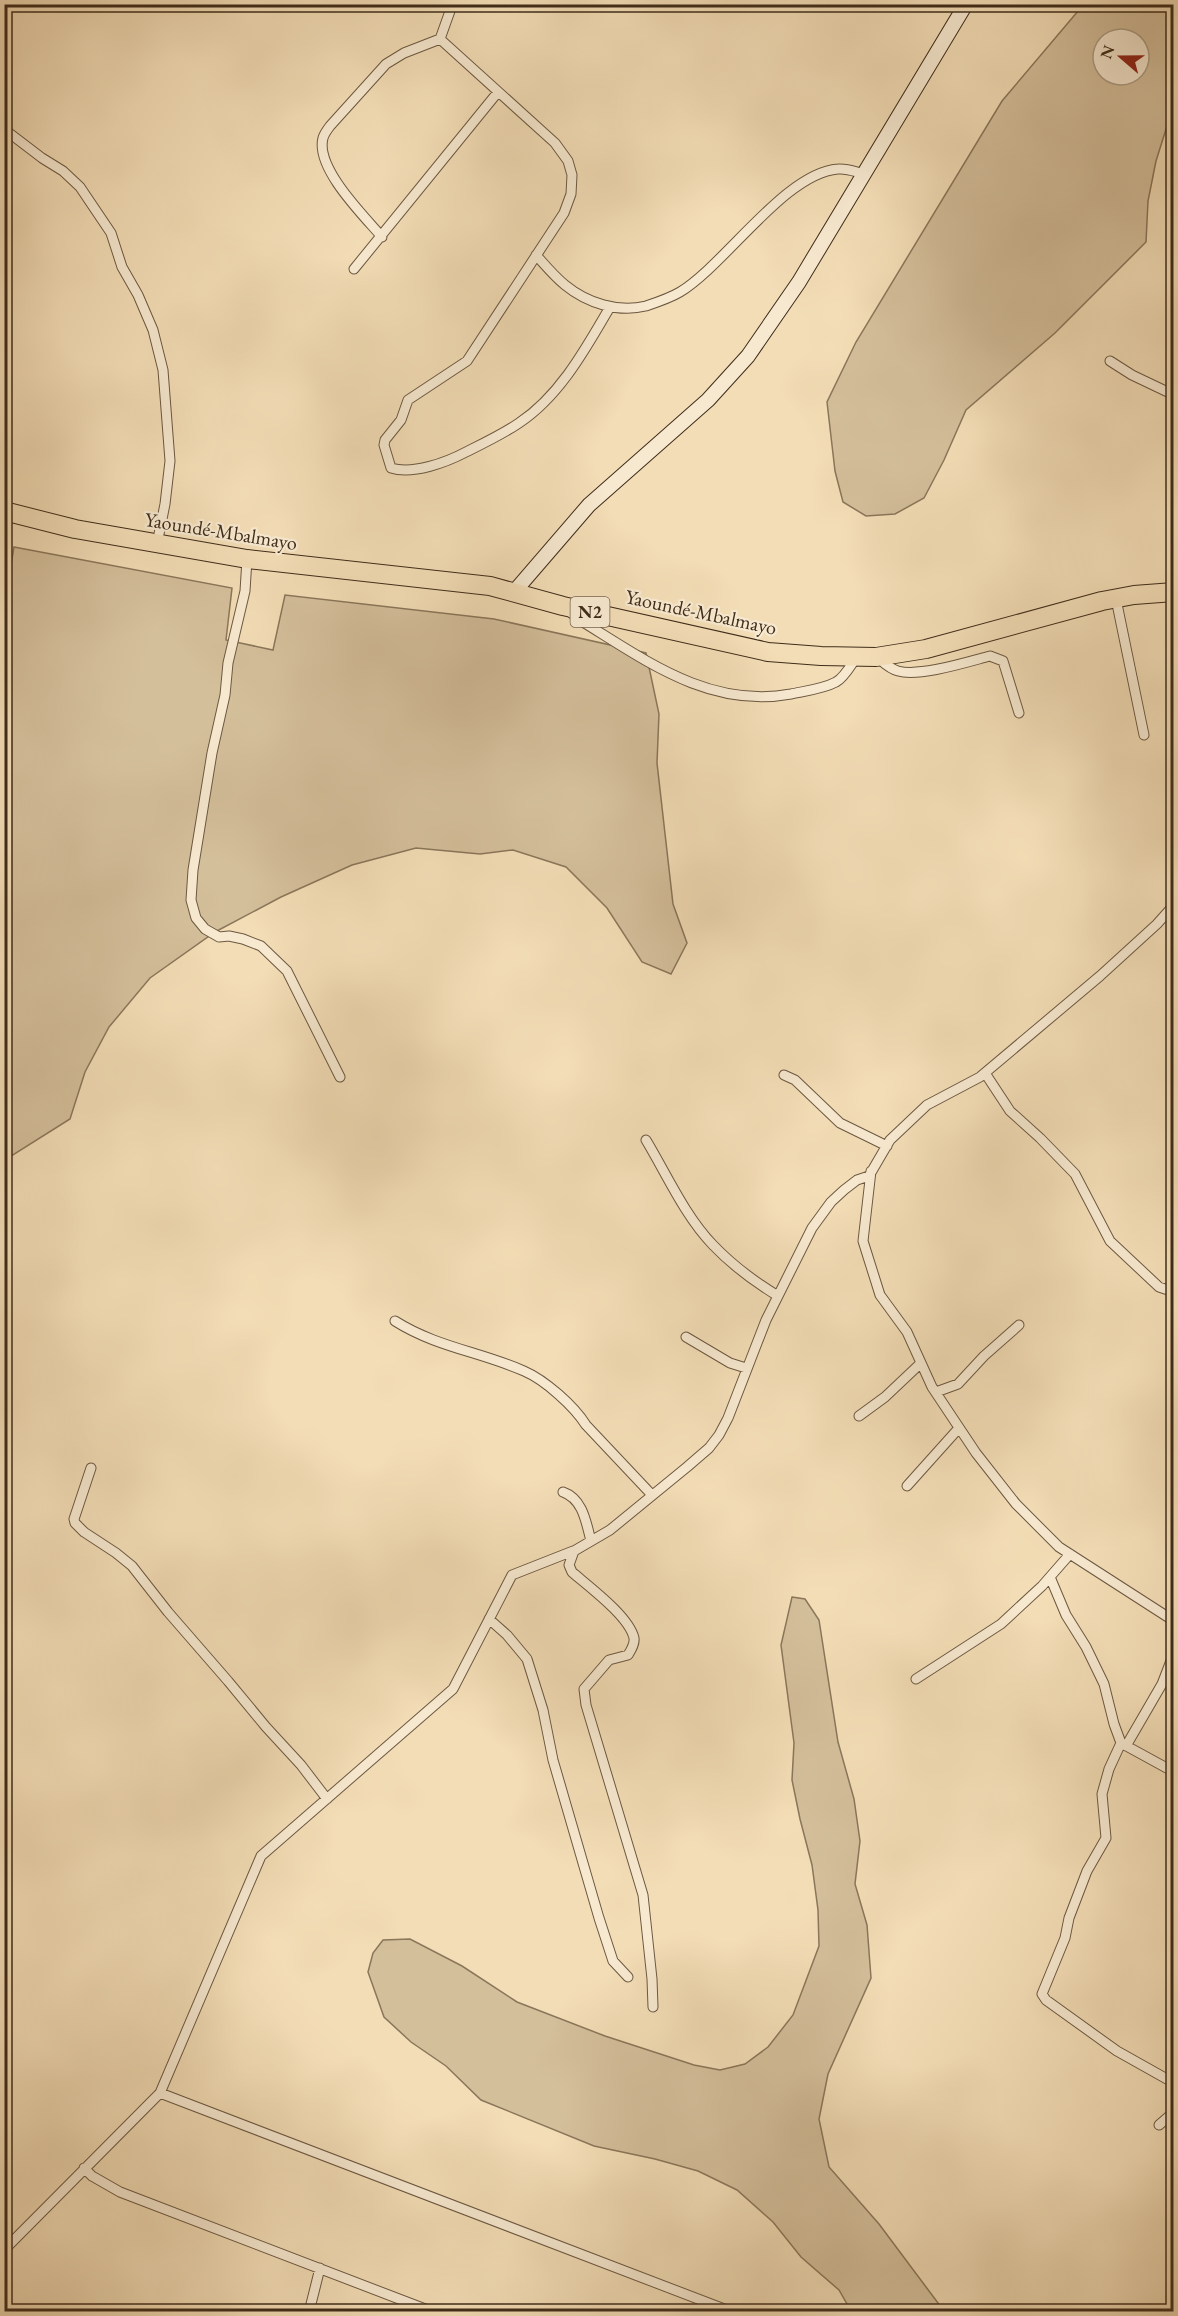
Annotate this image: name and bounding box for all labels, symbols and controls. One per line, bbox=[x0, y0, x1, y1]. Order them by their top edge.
north arrow bbox=[1091, 27, 1151, 87]
text: N bbox=[1095, 42, 1119, 62]
street label: Yaoundé-Mbalmayo bbox=[143, 506, 299, 556]
street label: Yaoundé-Mbalmayo bbox=[623, 583, 779, 641]
road number: N2 bbox=[570, 597, 610, 627]

